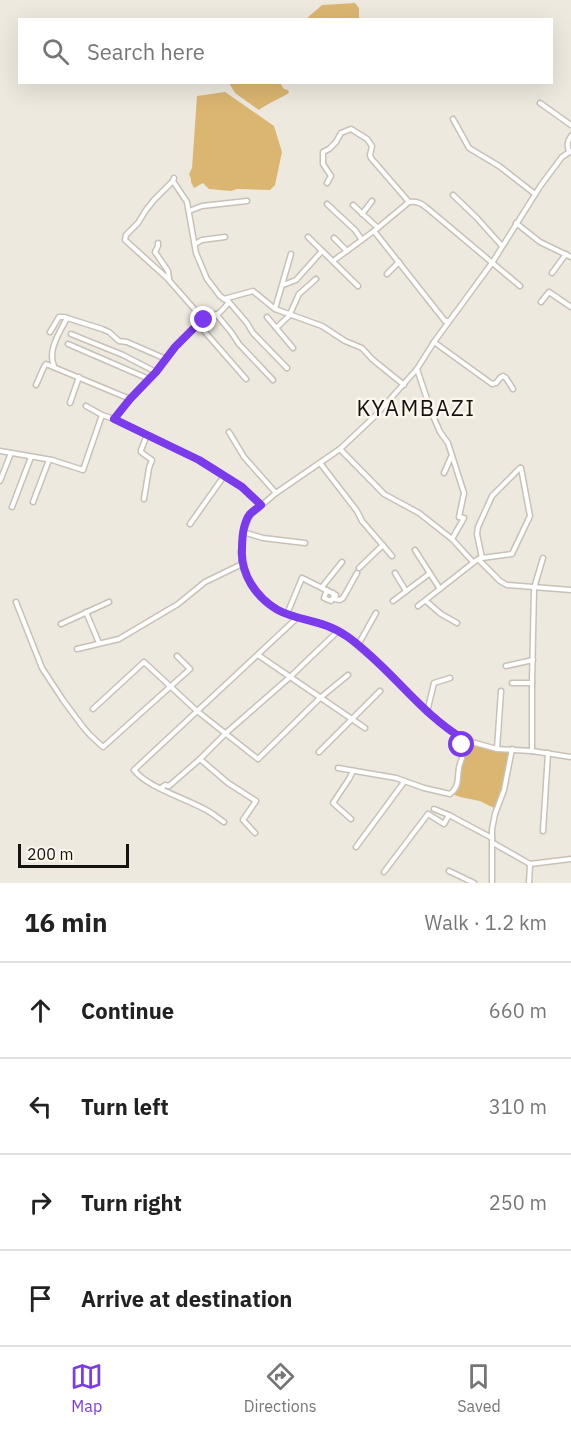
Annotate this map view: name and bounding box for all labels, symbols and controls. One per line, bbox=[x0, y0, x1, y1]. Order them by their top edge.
search box bbox=[18, 18, 553, 84]
icon: search bbox=[39, 35, 72, 68]
text: Search here bbox=[87, 37, 205, 66]
route end bbox=[190, 306, 216, 332]
district label: KYAMBAZI bbox=[356, 393, 476, 422]
route start bbox=[448, 731, 474, 757]
scale bar bbox=[18, 841, 129, 868]
text: 200 m bbox=[27, 844, 74, 864]
text: 16 min bbox=[24, 905, 108, 939]
text: Walk · 1.2 km bbox=[425, 909, 547, 936]
icon: ahead bbox=[24, 994, 57, 1027]
text: Continue bbox=[81, 996, 174, 1025]
text: 660 m bbox=[489, 997, 547, 1024]
icon: left bbox=[24, 1090, 57, 1123]
text: Turn left bbox=[81, 1092, 169, 1121]
text: 310 m bbox=[489, 1093, 547, 1120]
icon: right bbox=[24, 1186, 57, 1219]
text: Turn right bbox=[81, 1188, 182, 1217]
text: 250 m bbox=[489, 1189, 547, 1216]
icon: arrive bbox=[24, 1282, 57, 1315]
text: Arrive at destination bbox=[81, 1284, 292, 1313]
tab: Map bbox=[70, 1360, 103, 1416]
tab: Directions bbox=[244, 1360, 317, 1416]
tab: Saved bbox=[457, 1360, 501, 1416]

